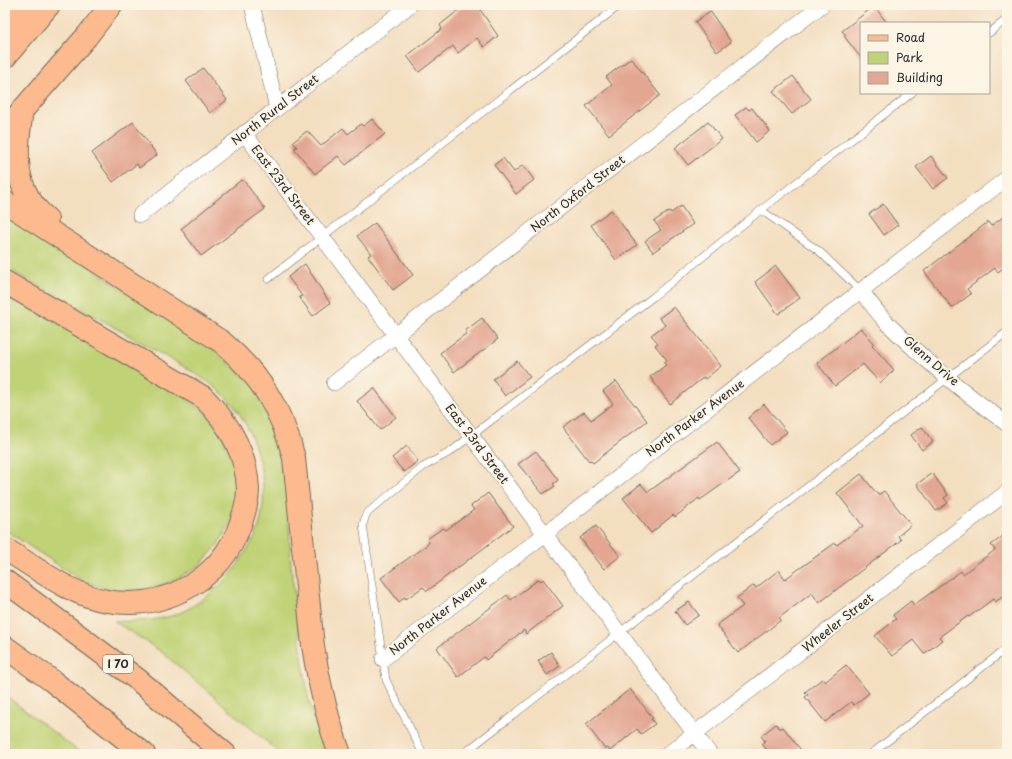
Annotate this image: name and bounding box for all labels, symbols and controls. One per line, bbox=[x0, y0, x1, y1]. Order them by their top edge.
legend bbox=[860, 22, 990, 94]
text: Road bbox=[896, 28, 925, 46]
text: Park bbox=[896, 48, 923, 66]
text: Building bbox=[896, 68, 943, 86]
street label: North Rural Street bbox=[227, 69, 322, 149]
street label: East 23rd Street bbox=[248, 141, 320, 228]
street label: North Oxford Street bbox=[526, 150, 629, 236]
street label: Glenn Drive bbox=[900, 331, 963, 389]
street label: North Parker Avenue bbox=[641, 374, 747, 460]
street label: East 23rd Street bbox=[442, 400, 514, 487]
street label: North Parker Avenue bbox=[385, 571, 490, 659]
street label: Wheeler Street bbox=[798, 589, 877, 656]
road number: I 70 bbox=[103, 655, 133, 673]

